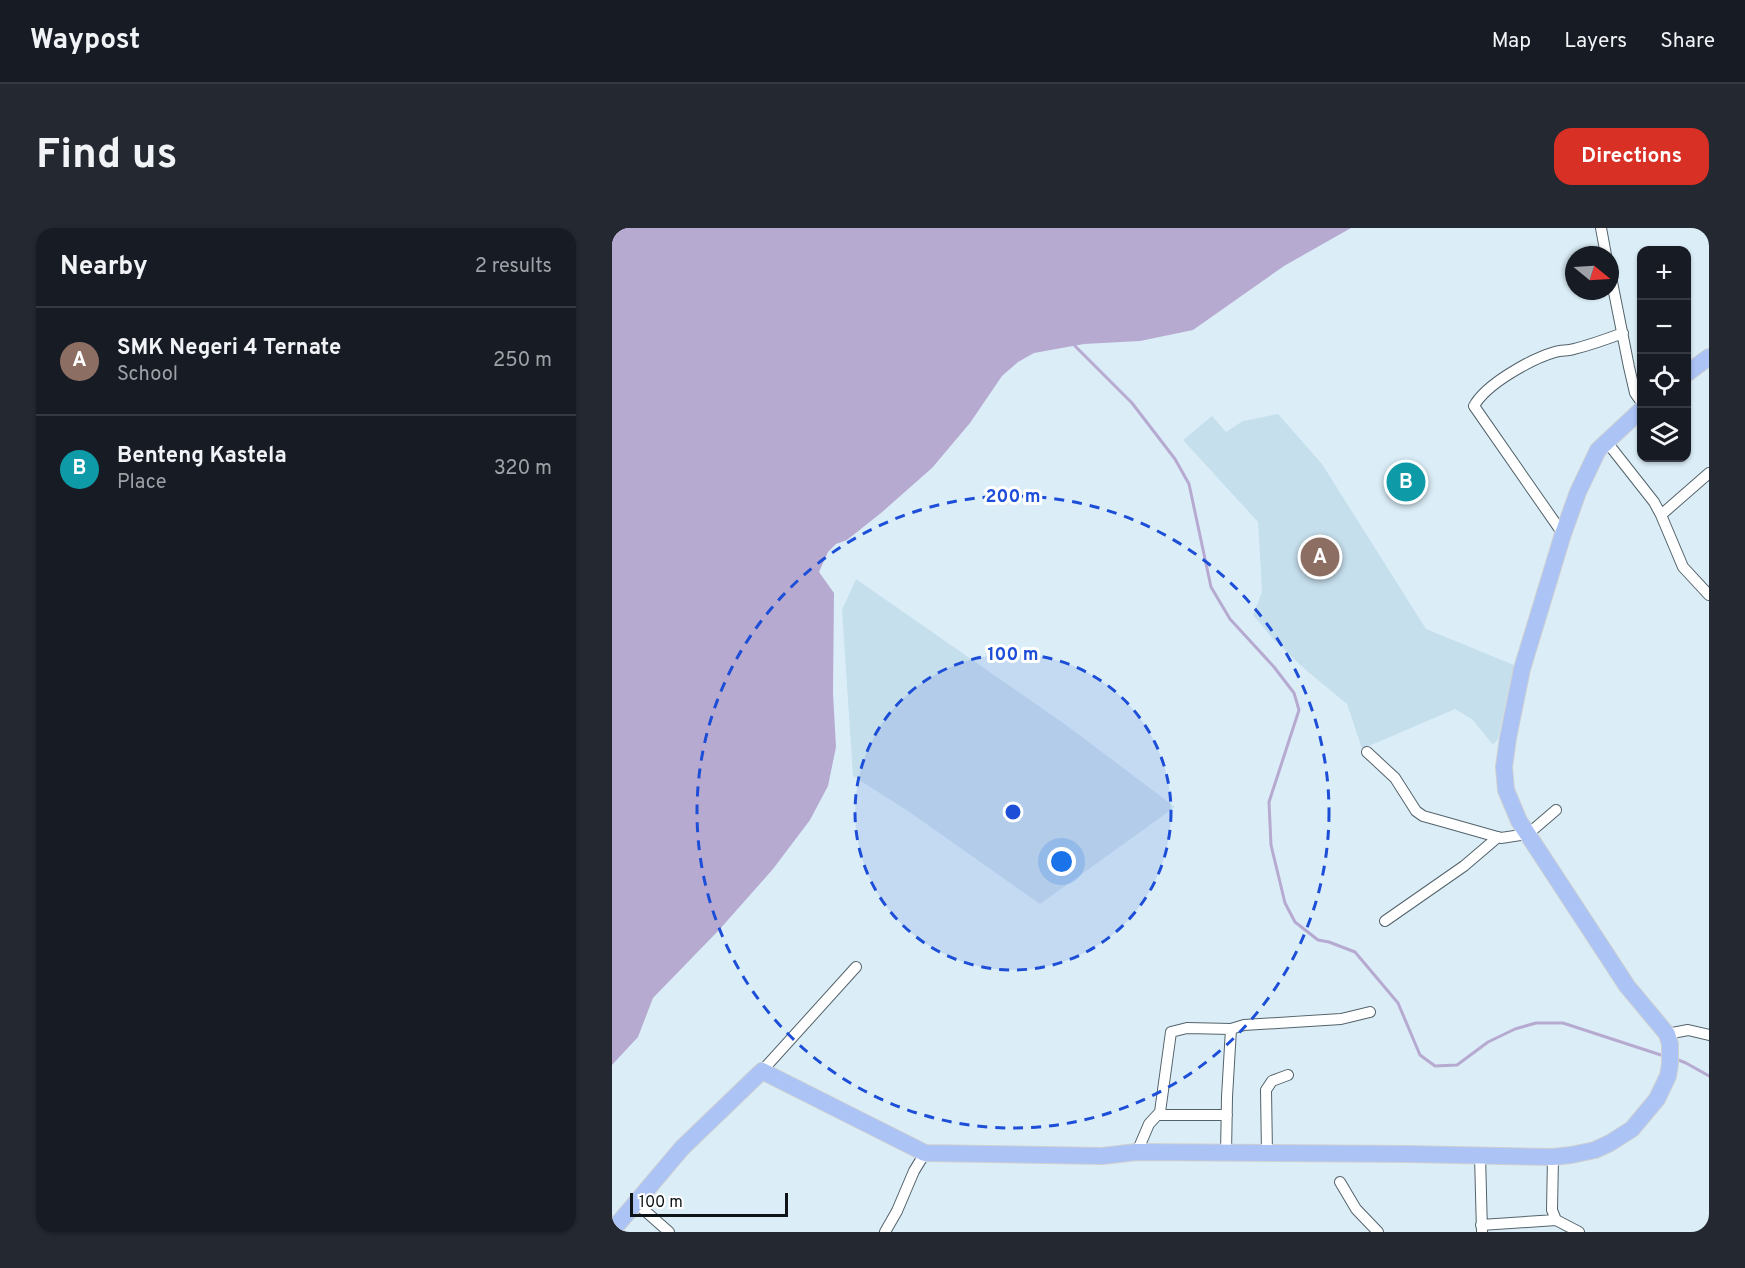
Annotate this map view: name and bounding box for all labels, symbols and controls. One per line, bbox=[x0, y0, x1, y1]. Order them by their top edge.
text: Waypost bbox=[30, 23, 140, 59]
text: Map bbox=[1492, 28, 1531, 55]
text: Layers bbox=[1564, 28, 1627, 55]
text: Share bbox=[1660, 28, 1715, 55]
button: Directions bbox=[1554, 128, 1709, 185]
text: Find us bbox=[36, 130, 177, 183]
north arrow bbox=[1565, 246, 1619, 300]
map controls bbox=[1637, 246, 1691, 462]
button: + bbox=[1637, 246, 1691, 300]
text: Nearby bbox=[60, 251, 148, 284]
text: 2 results bbox=[475, 254, 552, 280]
button: − bbox=[1637, 300, 1691, 354]
text: SMK Negeri 4 Ternate bbox=[117, 335, 341, 362]
text: A bbox=[72, 348, 87, 374]
text: 250 m bbox=[493, 348, 552, 374]
button: locate bbox=[1637, 354, 1691, 408]
text: School bbox=[117, 362, 178, 388]
button: layers bbox=[1637, 408, 1691, 462]
text: Benteng Kastela bbox=[117, 443, 287, 470]
text: B bbox=[73, 456, 86, 482]
text: 320 m bbox=[494, 456, 552, 482]
pin: B bbox=[1386, 460, 1426, 504]
text: Place bbox=[117, 470, 167, 496]
text: 200 m bbox=[985, 486, 1041, 509]
pin: A bbox=[1300, 534, 1340, 580]
text: 100 m bbox=[987, 644, 1039, 667]
centre of rings bbox=[1003, 802, 1023, 822]
your location bbox=[1047, 847, 1076, 876]
scale bar bbox=[630, 1190, 788, 1218]
text: 100 m bbox=[639, 1193, 683, 1213]

